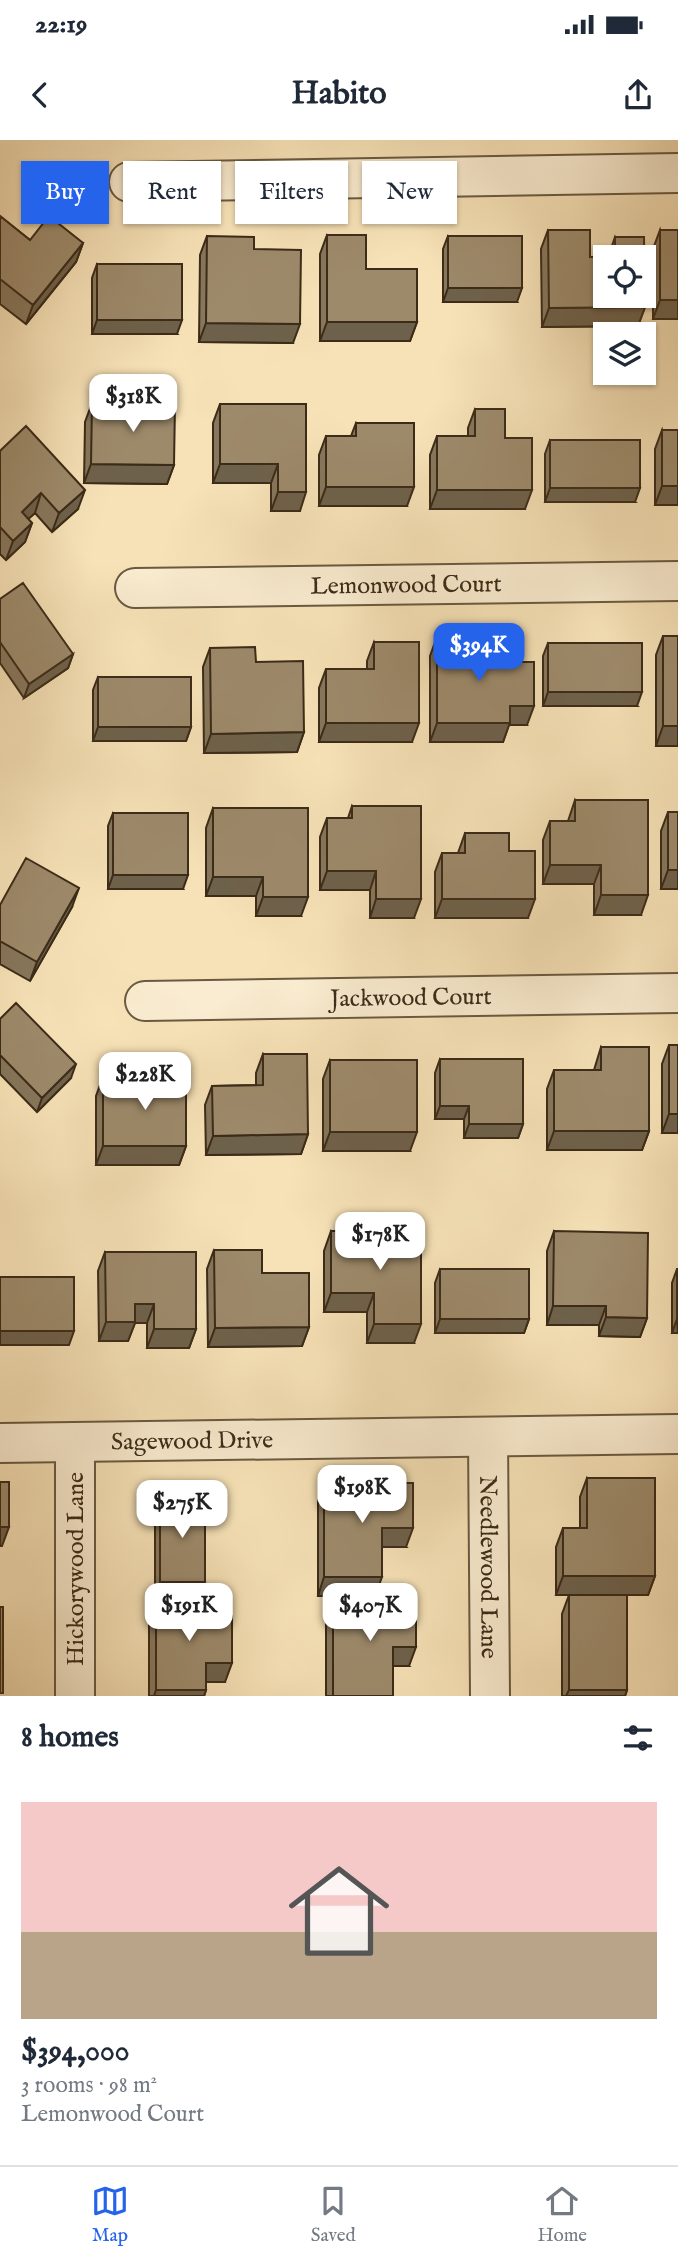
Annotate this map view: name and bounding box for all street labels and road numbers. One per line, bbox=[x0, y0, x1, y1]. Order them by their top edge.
street label: Lemonwood Court bbox=[310, 569, 502, 603]
street label: Jackwood Court bbox=[327, 982, 492, 1015]
street label: Sagewood Drive bbox=[111, 1425, 273, 1459]
street label: Hickorywood Lane bbox=[61, 1472, 92, 1666]
street label: Needlewood Lane bbox=[471, 1475, 504, 1659]

